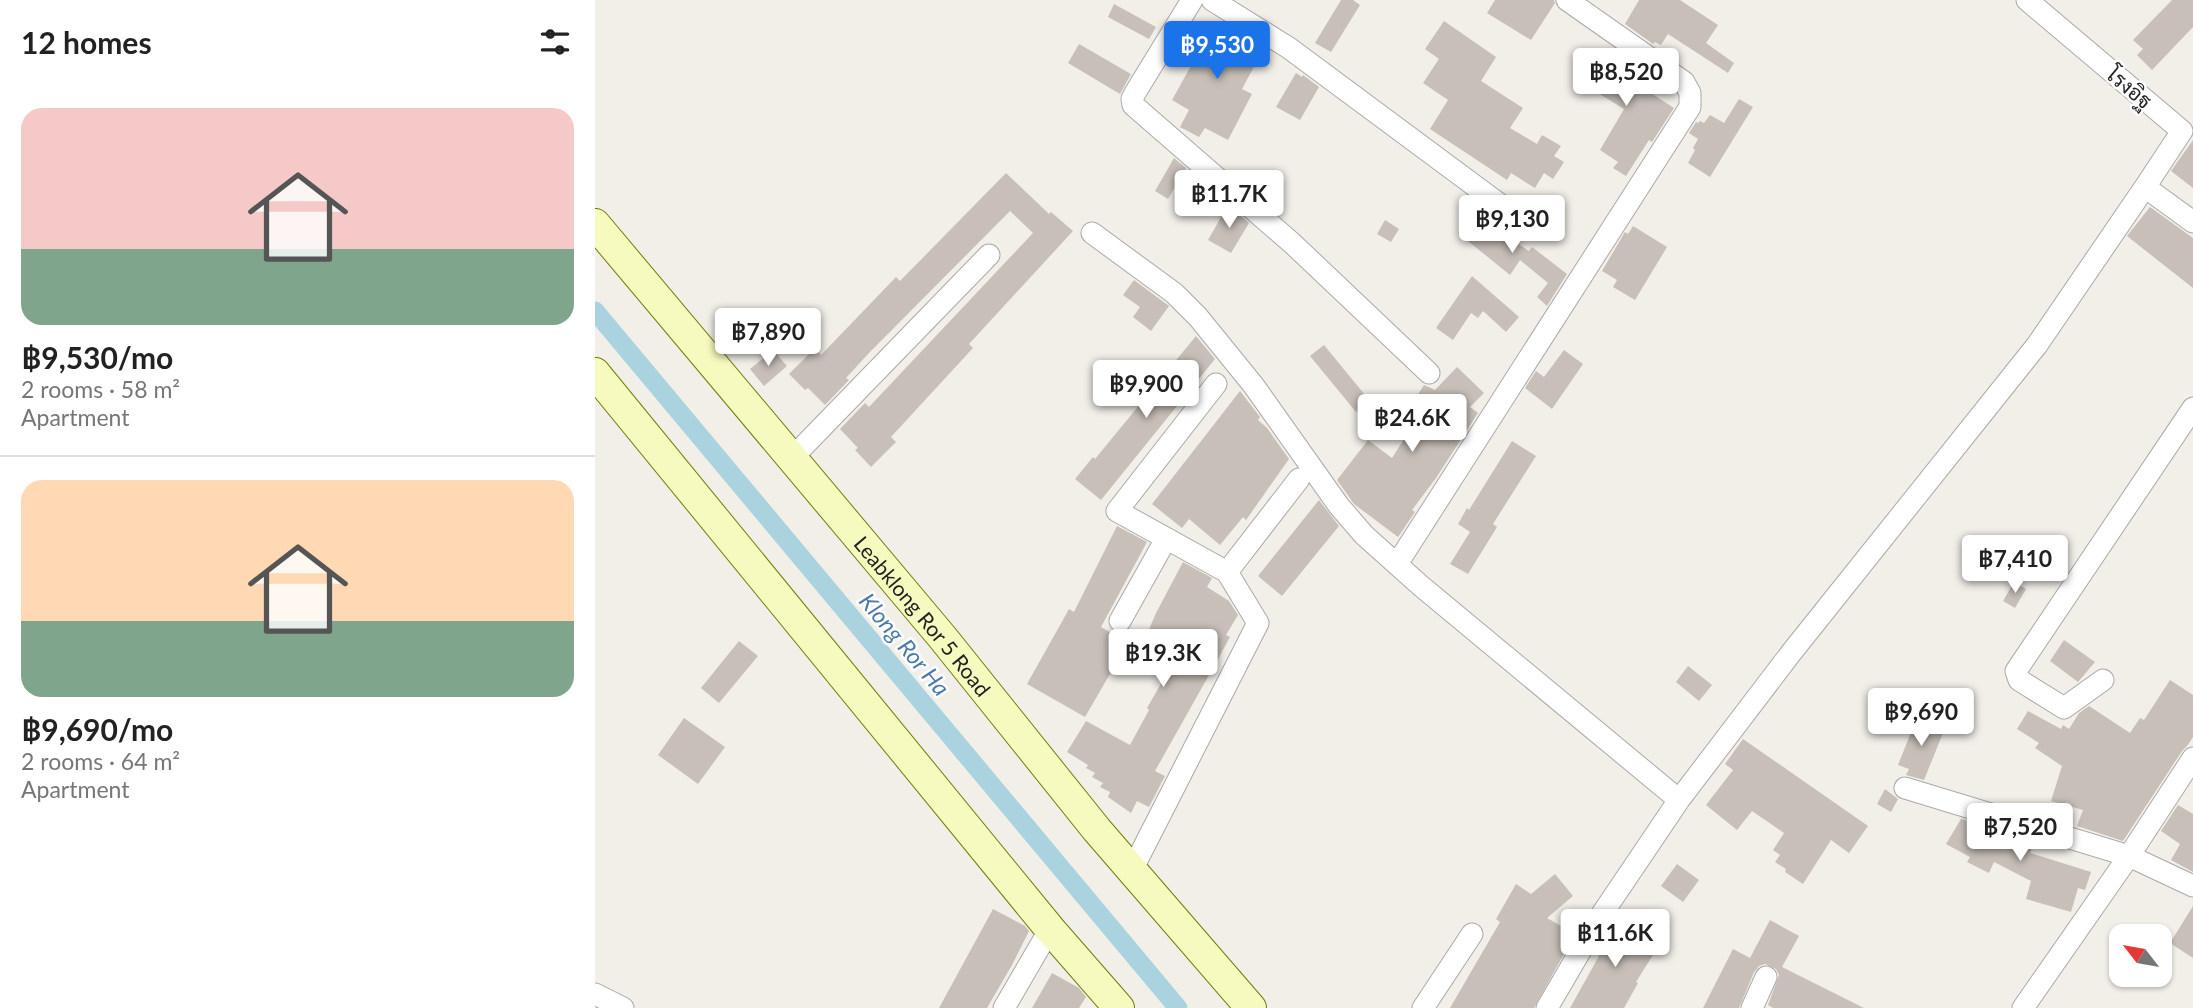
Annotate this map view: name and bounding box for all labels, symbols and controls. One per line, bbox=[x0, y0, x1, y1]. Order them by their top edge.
pin: ฿9,530 bbox=[1160, 22, 1274, 81]
icon: filters bbox=[536, 23, 574, 61]
text: 12 homes bbox=[21, 24, 152, 60]
text: ฿9,530 bbox=[1180, 30, 1254, 58]
pin: ฿8,520 bbox=[1569, 48, 1683, 108]
text: ฿8,520 bbox=[1589, 57, 1663, 85]
street label: โรงอิฐ bbox=[2100, 60, 2158, 115]
icon: home bbox=[235, 154, 361, 280]
pin: ฿11.7K bbox=[1172, 170, 1286, 230]
text: ฿11.7K bbox=[1191, 179, 1267, 207]
pin: ฿9,130 bbox=[1455, 196, 1569, 255]
text: ฿9,130 bbox=[1475, 204, 1549, 232]
pin: ฿7,890 bbox=[711, 308, 825, 368]
text: ฿7,890 bbox=[731, 317, 805, 345]
text: ฿9,530/mo bbox=[21, 339, 173, 375]
pin: ฿9,900 bbox=[1089, 360, 1203, 420]
text: ฿9,900 bbox=[1109, 369, 1183, 397]
text: 2 rooms · 58 m² bbox=[21, 375, 180, 403]
pin: ฿24.6K bbox=[1355, 394, 1469, 454]
text: Apartment bbox=[21, 403, 129, 431]
text: ฿24.6K bbox=[1374, 403, 1450, 431]
icon: home bbox=[235, 526, 361, 652]
street label: Leabklong Ror 5 Road bbox=[850, 531, 997, 701]
pin: ฿7,410 bbox=[1958, 536, 2072, 595]
text: ฿7,410 bbox=[1978, 544, 2052, 572]
water label: Klong Ror Ha bbox=[854, 587, 956, 701]
pin: ฿19.3K bbox=[1106, 630, 1220, 689]
text: ฿19.3K bbox=[1125, 638, 1201, 666]
pin: ฿9,690 bbox=[1864, 688, 1978, 748]
text: ฿9,690 bbox=[1884, 697, 1958, 725]
text: ฿9,690/mo bbox=[21, 711, 173, 747]
text: 2 rooms · 64 m² bbox=[21, 747, 180, 775]
text: Apartment bbox=[21, 775, 129, 803]
pin: ฿7,520 bbox=[1963, 804, 2077, 863]
text: ฿7,520 bbox=[1983, 812, 2057, 840]
pin: ฿11.6K bbox=[1558, 909, 1672, 969]
text: ฿11.6K bbox=[1577, 918, 1653, 946]
north arrow bbox=[2109, 924, 2172, 987]
map controls bbox=[2109, 924, 2172, 987]

